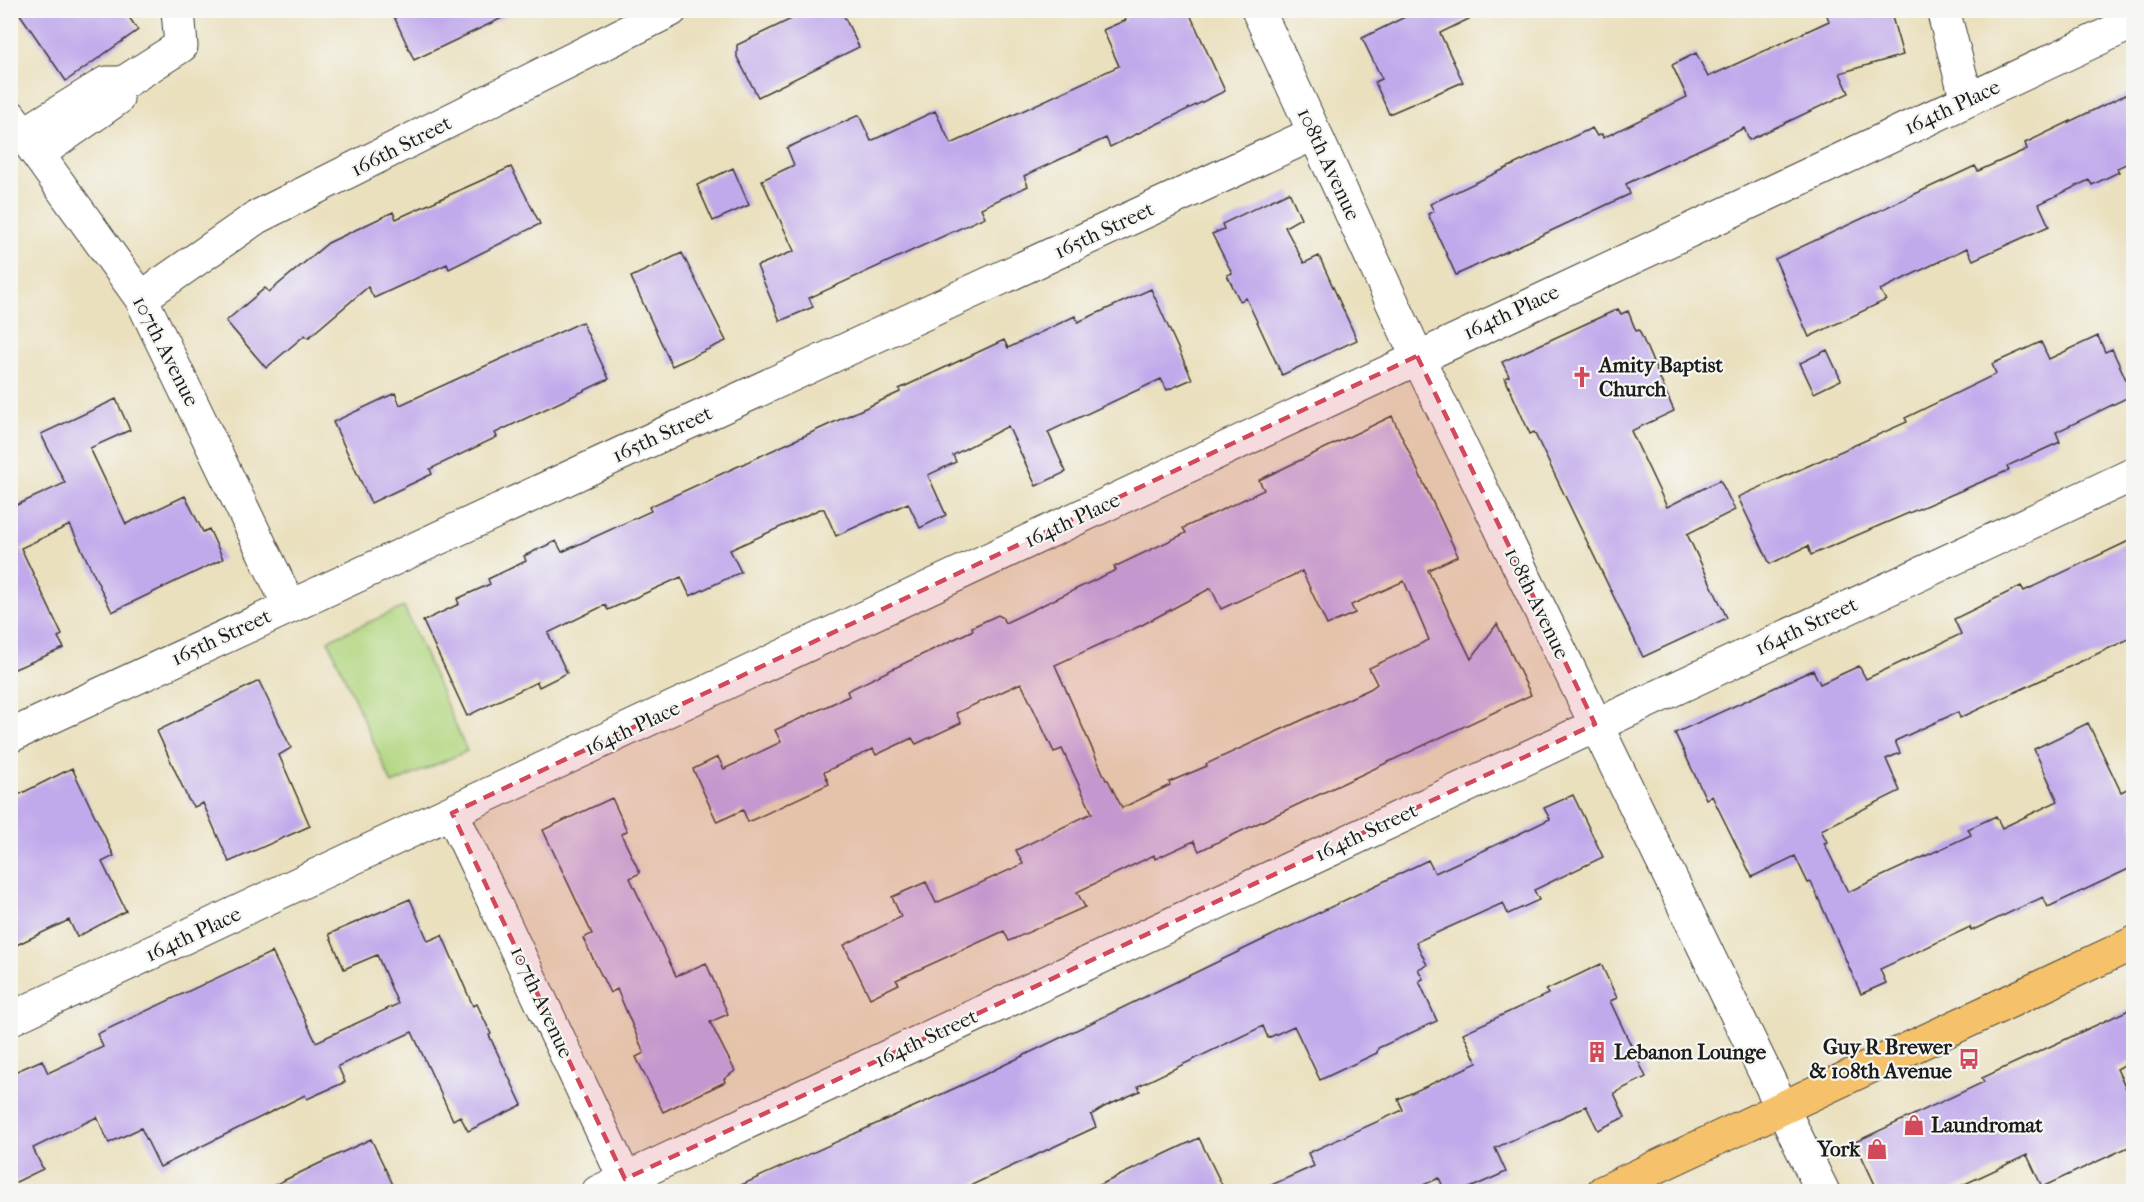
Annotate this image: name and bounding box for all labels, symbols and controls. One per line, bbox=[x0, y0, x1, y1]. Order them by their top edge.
street label: 164th Place bbox=[1900, 74, 2004, 140]
street label: 108th Avenue bbox=[1293, 104, 1365, 224]
street label: 166th Street bbox=[347, 110, 456, 182]
street label: 165th Street bbox=[1050, 196, 1158, 263]
street label: 164th Place bbox=[1459, 279, 1563, 345]
street label: 107th Avenue bbox=[128, 292, 204, 410]
place label: Amity Baptist Church bbox=[1597, 353, 1724, 401]
church icon: Amity Baptist Church bbox=[1570, 365, 1594, 389]
street label: 165th Street bbox=[608, 400, 716, 467]
street label: 164th Place bbox=[1020, 487, 1124, 553]
street label: 108th Avenue bbox=[1500, 543, 1574, 663]
street label: 164th Street bbox=[1751, 592, 1862, 660]
street label: 165th Street bbox=[167, 603, 275, 670]
street label: 164th Place bbox=[580, 695, 684, 761]
street label: 164th Street bbox=[1311, 798, 1422, 866]
street label: 164th Place bbox=[141, 901, 245, 967]
street label: 107th Avenue bbox=[506, 942, 578, 1062]
street label: 164th Street bbox=[871, 1004, 982, 1072]
place label: Guy R Brewer & 108th Avenue bbox=[1809, 1035, 1953, 1083]
building icon: Lebanon Lounge bbox=[1585, 1040, 1609, 1064]
place label: Lebanon Lounge bbox=[1614, 1040, 1767, 1064]
bus stop icon: Guy R Brewer & 108th Avenue bbox=[1957, 1047, 1981, 1071]
shop icon: Laundromat bbox=[1902, 1113, 1926, 1137]
place label: Laundromat bbox=[1931, 1113, 2043, 1137]
place label: York bbox=[1817, 1137, 1861, 1161]
shop icon: York bbox=[1865, 1137, 1889, 1161]

